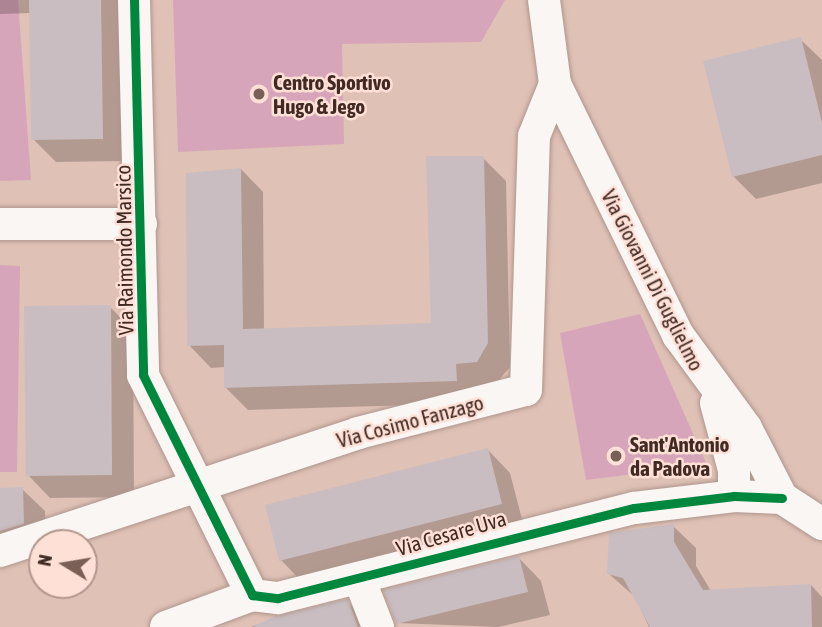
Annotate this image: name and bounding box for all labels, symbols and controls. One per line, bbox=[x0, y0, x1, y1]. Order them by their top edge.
place label: Centro Sportivo Hugo & Jego bbox=[273, 69, 391, 119]
marker: Centro Sportivo Hugo & Jego bbox=[251, 86, 267, 102]
street label: Via Raimondo Marsico bbox=[110, 164, 138, 336]
street label: Via Giovanni Di Guglielmo bbox=[596, 185, 710, 375]
street label: Via Cosimo Fanzago bbox=[334, 389, 486, 453]
place label: Sant'Antonio da Padova bbox=[630, 431, 729, 481]
marker: Sant'Antonio da Padova bbox=[608, 448, 624, 464]
street label: Via Cesare Uva bbox=[393, 505, 509, 561]
north arrow bbox=[28, 529, 98, 599]
text: N bbox=[32, 553, 56, 568]

